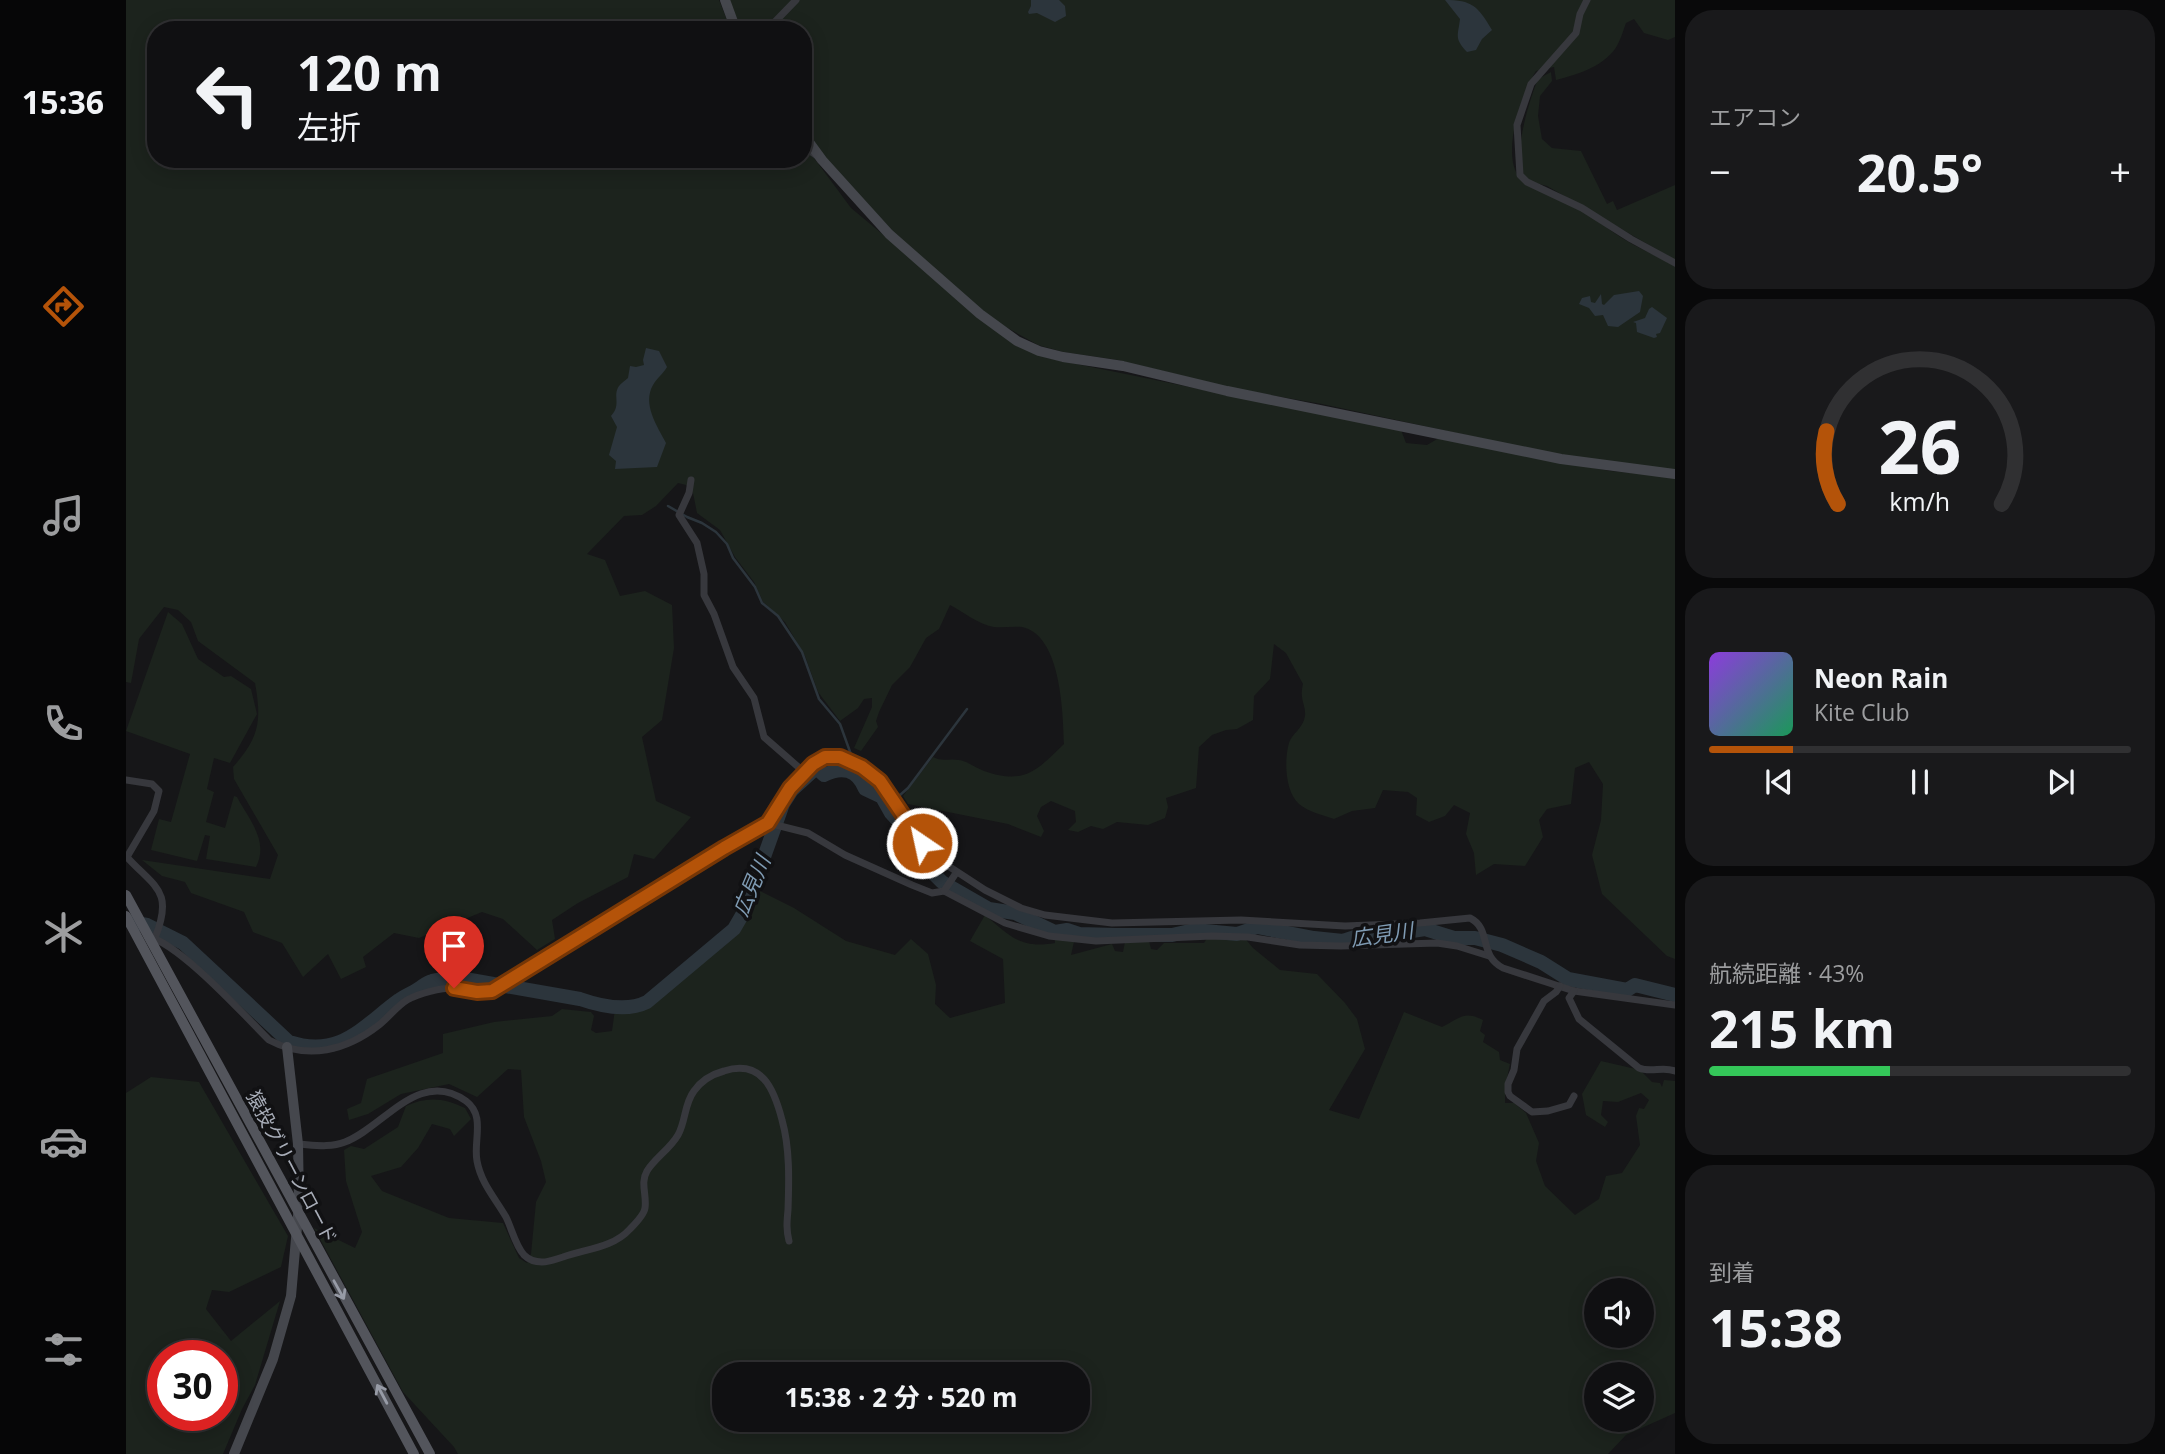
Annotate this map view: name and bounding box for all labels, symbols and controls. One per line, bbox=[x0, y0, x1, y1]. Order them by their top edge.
text: 120 m bbox=[297, 39, 442, 105]
icon: left bbox=[182, 49, 273, 140]
text: 15:36 bbox=[22, 80, 104, 123]
text: エアコン bbox=[1709, 101, 1801, 133]
text: 左折 bbox=[297, 105, 361, 148]
text: 20.5° bbox=[1857, 136, 1983, 207]
text: − bbox=[1709, 145, 1731, 197]
text: + bbox=[2109, 145, 2131, 197]
icon: directions bbox=[39, 282, 88, 331]
text: 26 bbox=[1878, 397, 1962, 496]
text: km/h bbox=[1890, 484, 1950, 518]
icon: music bbox=[39, 491, 88, 540]
text: Neon Rain bbox=[1814, 660, 1948, 696]
text: Kite Club bbox=[1814, 696, 1909, 728]
icon: phone bbox=[39, 699, 88, 748]
icon: previous bbox=[1760, 763, 1798, 801]
icon: pause bbox=[1901, 763, 1939, 801]
icon: next bbox=[2042, 763, 2080, 801]
position arrow bbox=[885, 806, 959, 880]
water label: 広見川 bbox=[726, 849, 777, 920]
icon: climate bbox=[39, 908, 88, 957]
water label: 広見川 bbox=[1349, 915, 1417, 952]
pin bbox=[424, 916, 484, 988]
icon: arrive bbox=[435, 927, 473, 965]
text: 航続距離 · 43% bbox=[1709, 957, 1864, 989]
text: 215 km bbox=[1709, 992, 1895, 1063]
street label: 猿投グリーンロード bbox=[241, 1086, 343, 1248]
icon: car bbox=[39, 1117, 88, 1166]
text: 到着 bbox=[1709, 1256, 1755, 1288]
map controls bbox=[1584, 1278, 1654, 1432]
button: sound bbox=[1584, 1278, 1654, 1348]
one-way arrow bbox=[332, 1280, 346, 1300]
text: 15:38 bbox=[1709, 1291, 1843, 1362]
icon: filters bbox=[39, 1325, 88, 1374]
speed limit sign: 30 bbox=[147, 1340, 238, 1431]
button: layers bbox=[1584, 1362, 1654, 1432]
text: 15:38 · 2 分 · 520 m bbox=[784, 1379, 1018, 1415]
one-way arrow bbox=[375, 1384, 388, 1405]

